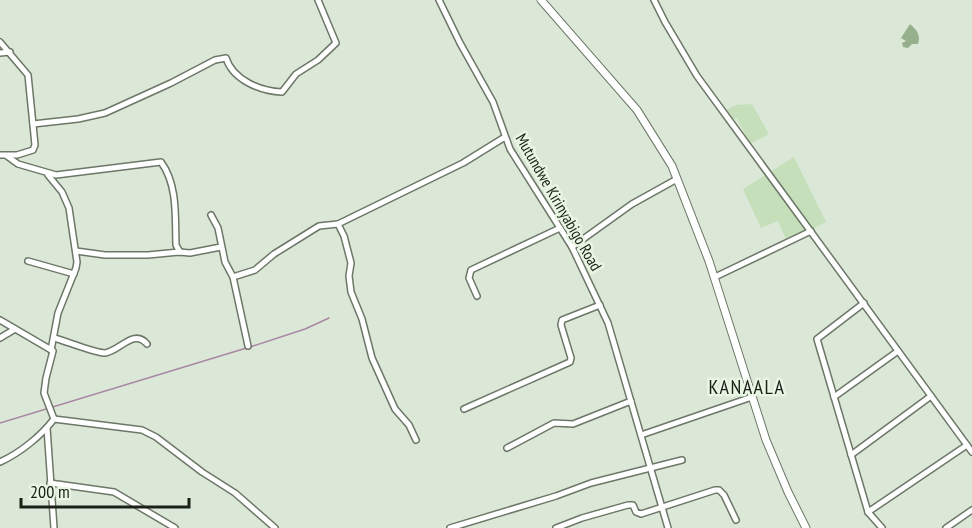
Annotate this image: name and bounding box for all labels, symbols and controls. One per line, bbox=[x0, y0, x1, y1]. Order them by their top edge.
street label: Mutundwe Kirinyabigo Road bbox=[512, 130, 607, 274]
district label: KANAALA bbox=[709, 374, 785, 400]
scale bar bbox=[21, 471, 189, 509]
text: 200 m bbox=[30, 480, 70, 503]

